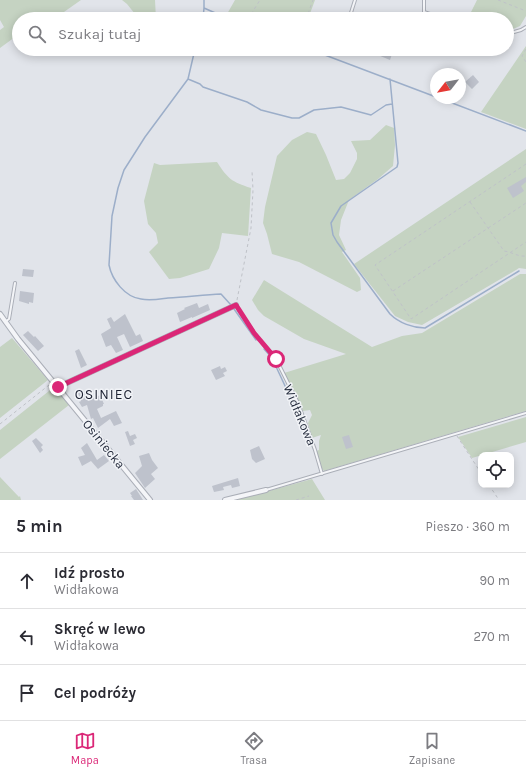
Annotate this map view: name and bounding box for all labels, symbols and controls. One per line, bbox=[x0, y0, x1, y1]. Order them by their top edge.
search box bbox=[12, 12, 514, 56]
icon: search bbox=[26, 23, 48, 45]
text: Szukaj tutaj bbox=[58, 25, 142, 43]
north arrow bbox=[430, 68, 466, 104]
route start bbox=[267, 350, 285, 368]
route end bbox=[49, 378, 67, 396]
street label: Widłakowa bbox=[280, 382, 320, 448]
district label: OSINIEC bbox=[75, 386, 133, 403]
street label: Osiniecka bbox=[80, 416, 128, 472]
map controls bbox=[478, 452, 514, 488]
button: locate bbox=[478, 452, 514, 488]
text: 5 min bbox=[16, 516, 63, 536]
text: Pieszo · 360 m bbox=[426, 519, 510, 534]
text: Idź prosto bbox=[54, 564, 125, 582]
icon: ahead bbox=[16, 570, 38, 592]
text: 90 m bbox=[479, 573, 510, 588]
text: Widłakowa bbox=[54, 582, 119, 597]
text: Skręć w lewo bbox=[54, 620, 146, 638]
icon: left bbox=[16, 626, 38, 648]
text: 270 m bbox=[473, 629, 510, 644]
text: Widłakowa bbox=[54, 638, 119, 653]
icon: arrive bbox=[16, 682, 38, 704]
text: Cel podróży bbox=[54, 684, 136, 702]
tab: Mapa bbox=[71, 730, 99, 767]
tab: Trasa bbox=[240, 730, 267, 767]
tab: Zapisane bbox=[409, 730, 455, 767]

